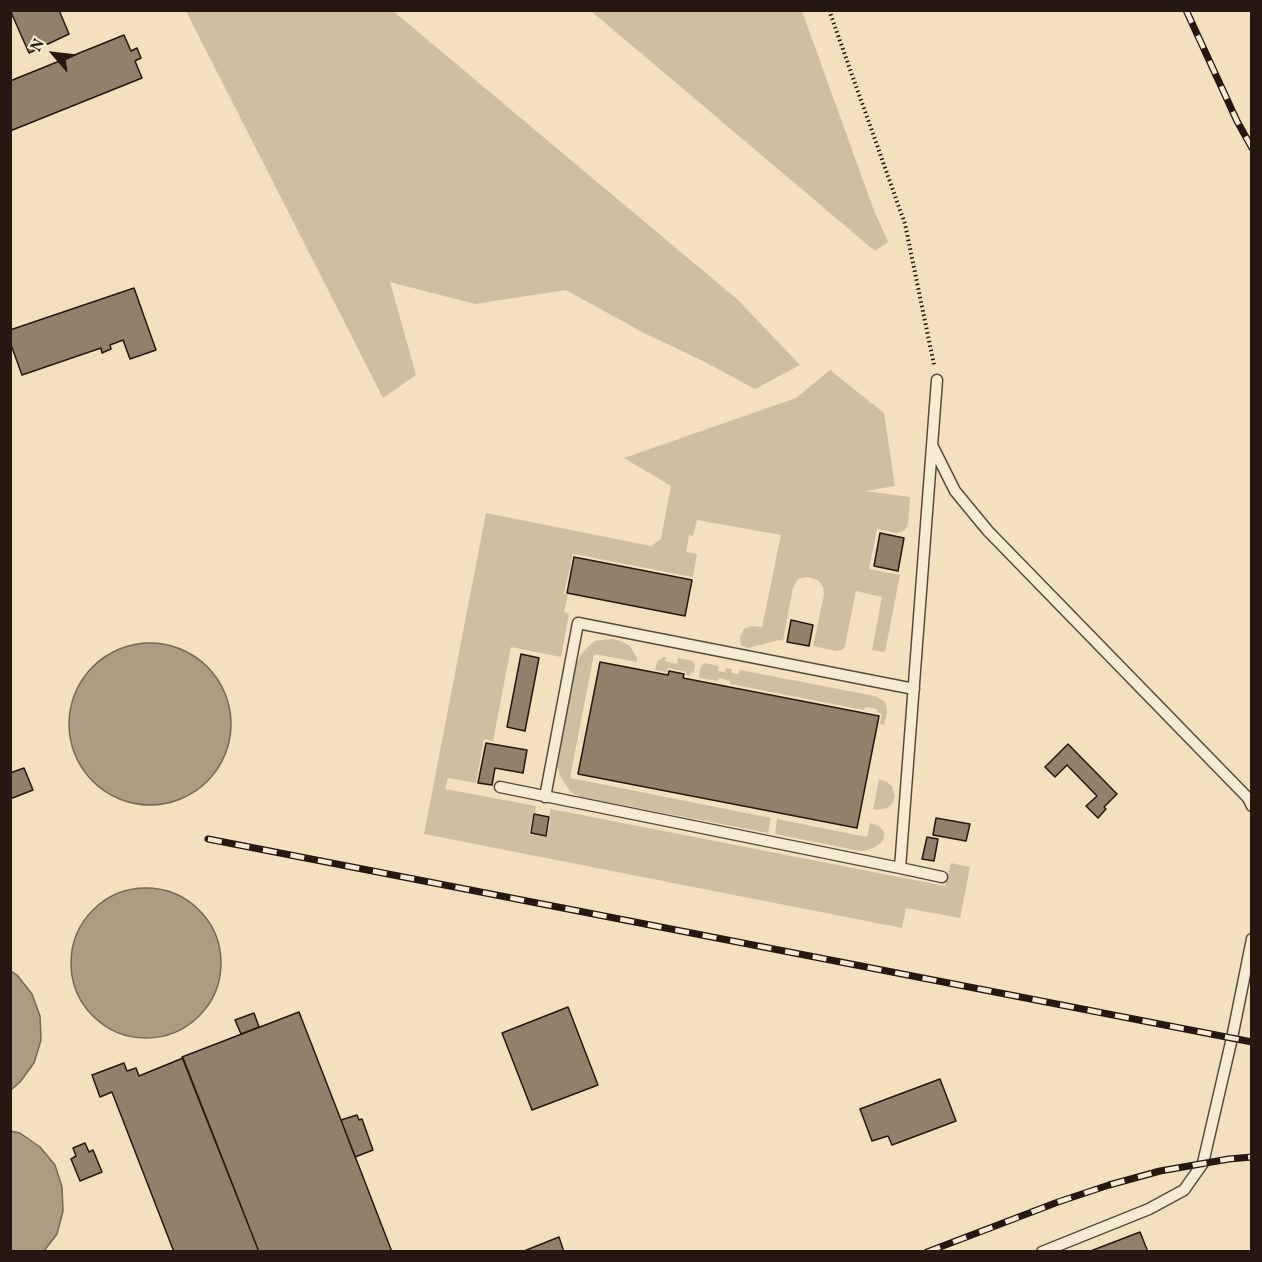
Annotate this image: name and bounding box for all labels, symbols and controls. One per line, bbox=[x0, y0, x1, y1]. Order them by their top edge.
north arrow bbox=[24, 24, 84, 84]
text: N bbox=[26, 35, 51, 56]

